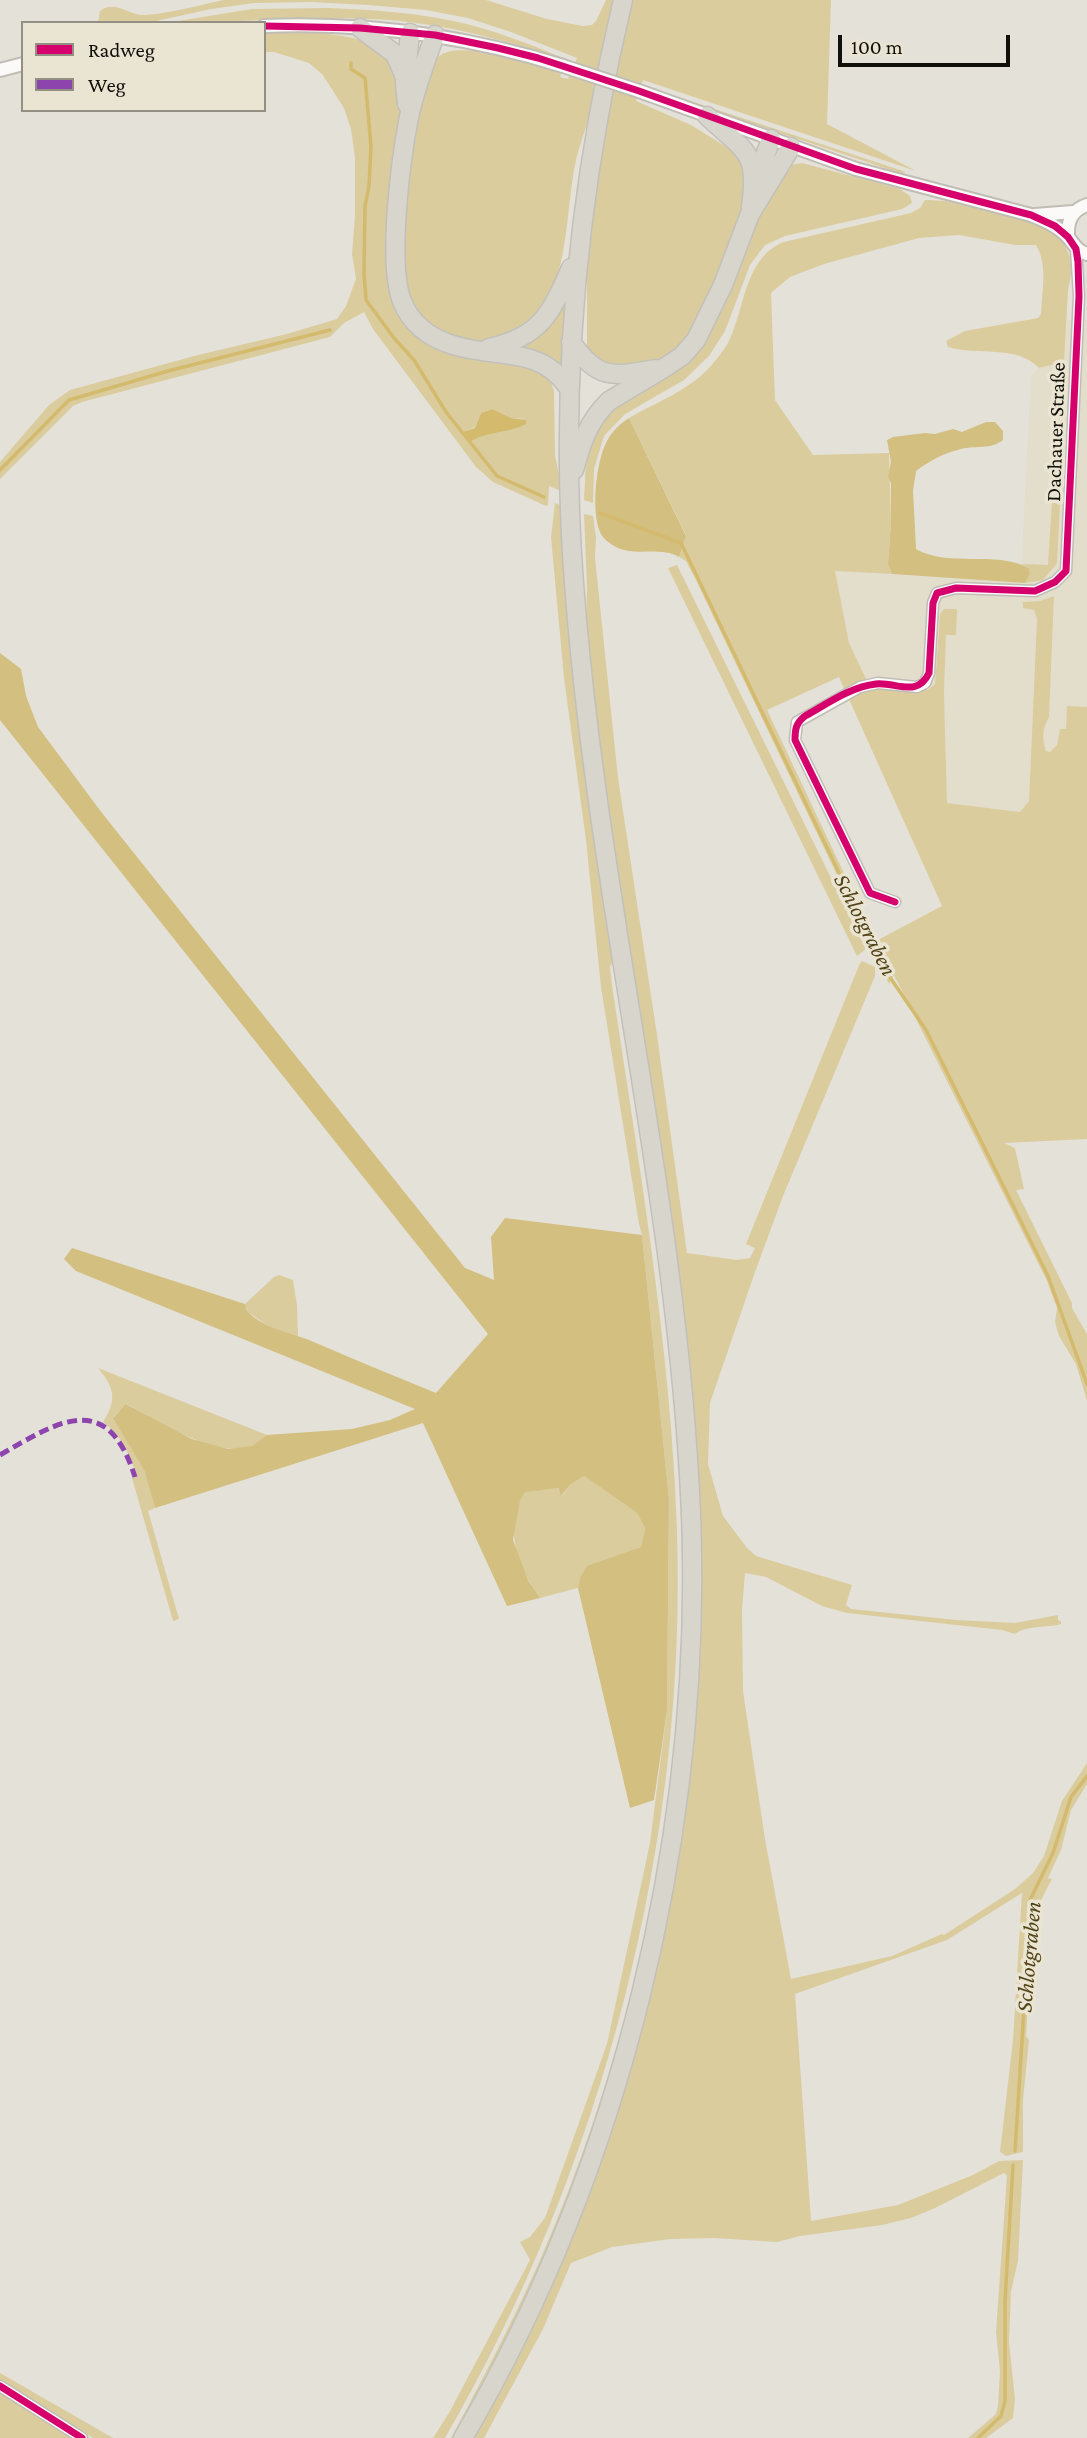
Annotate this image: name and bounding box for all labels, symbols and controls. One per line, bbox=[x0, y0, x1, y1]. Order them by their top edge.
legend bbox=[21, 21, 266, 112]
scale bar bbox=[842, 21, 1014, 65]
text: 100 m bbox=[851, 35, 903, 59]
text: Radweg bbox=[88, 38, 155, 62]
text: Weg bbox=[88, 73, 126, 97]
street label: Dachauer Straße bbox=[1041, 362, 1071, 502]
water label: Schlotgraben bbox=[827, 869, 903, 981]
water label: Schlotgraben bbox=[1010, 1900, 1048, 2014]

